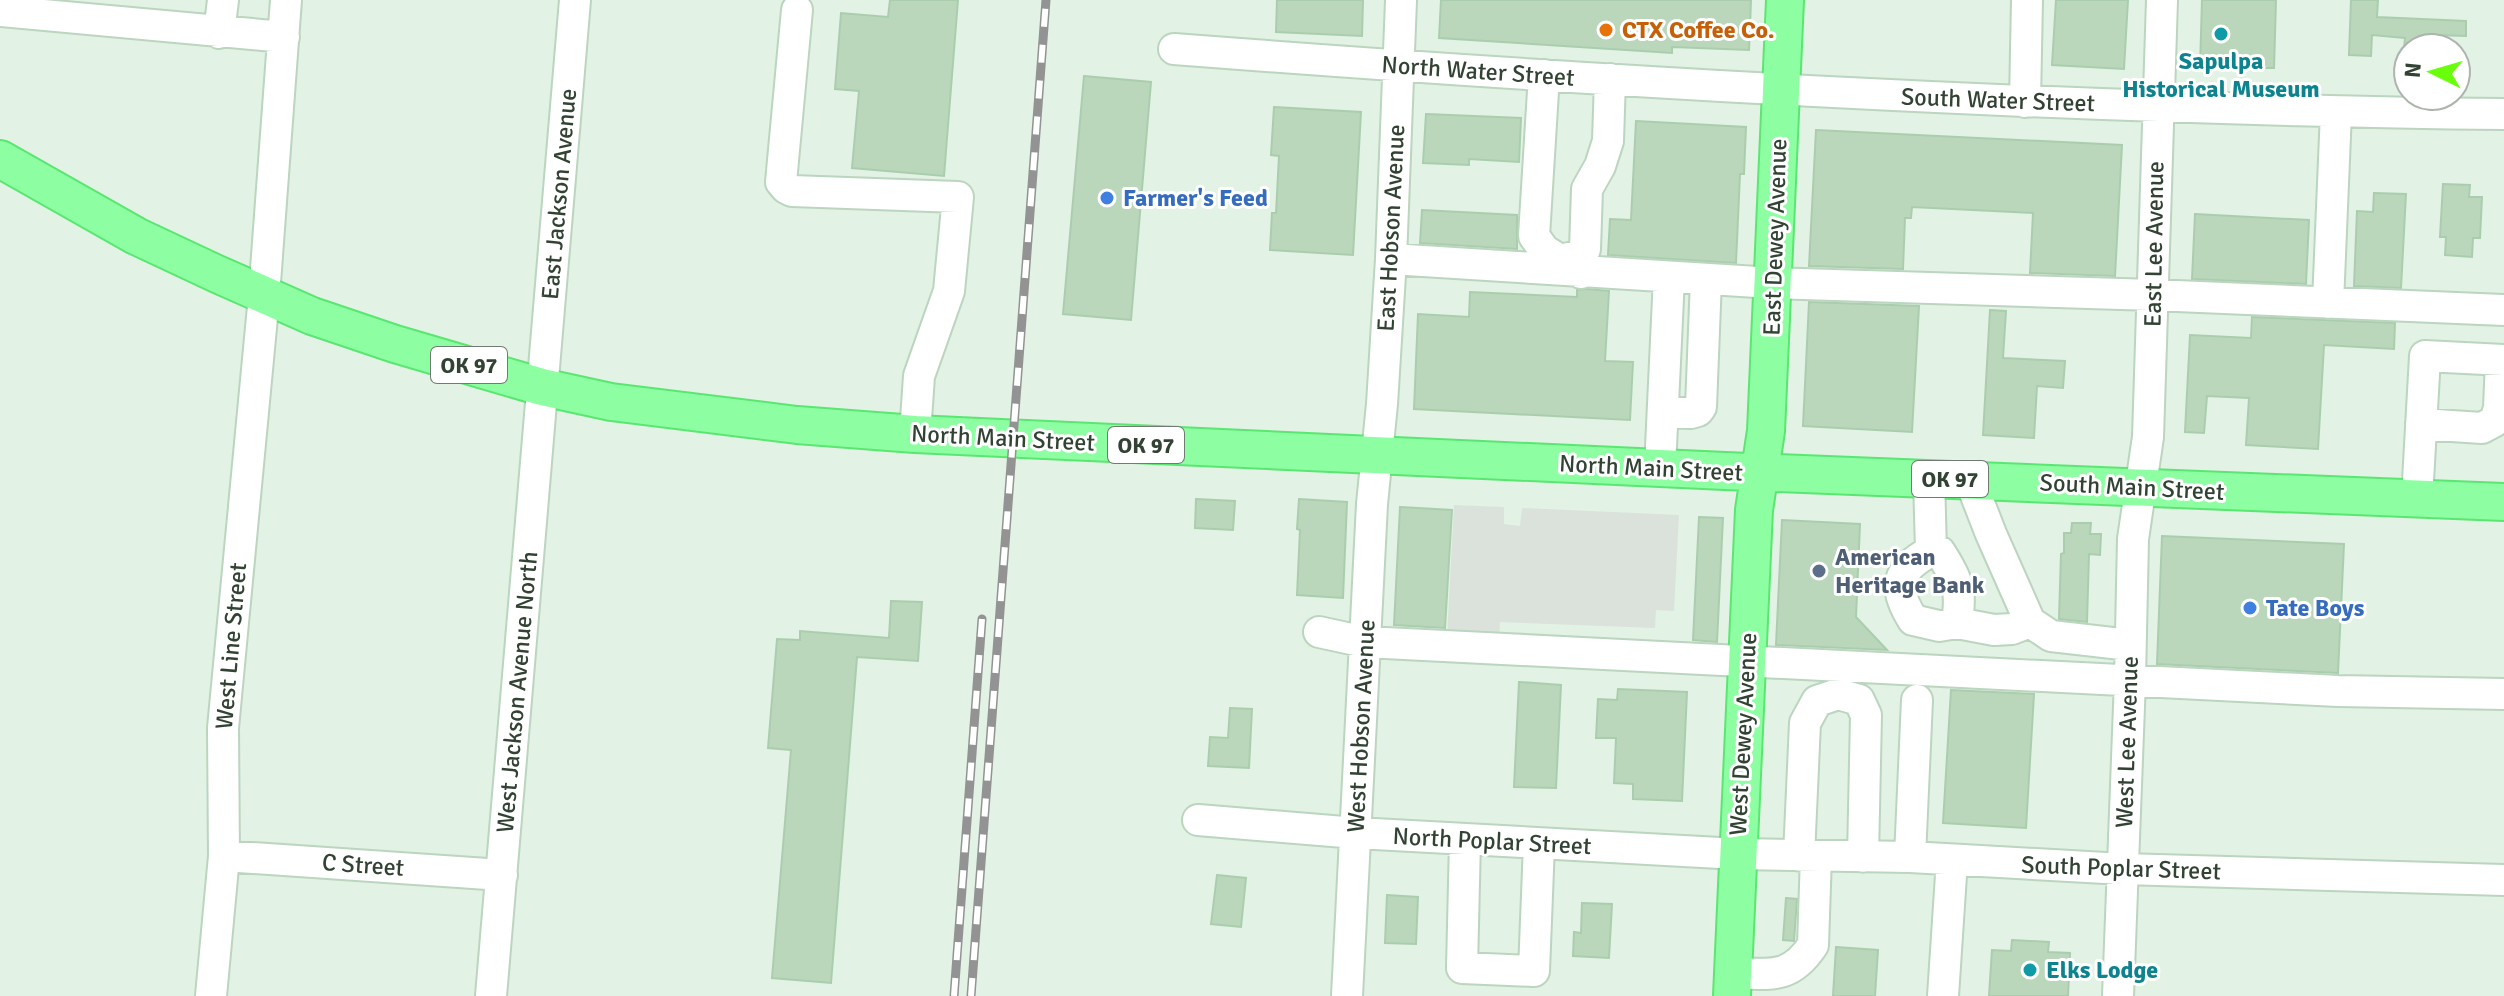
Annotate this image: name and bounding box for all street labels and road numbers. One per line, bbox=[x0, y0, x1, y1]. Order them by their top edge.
street label: North Water Street bbox=[1381, 49, 1575, 93]
street label: South Water Street bbox=[1901, 82, 2095, 118]
street label: East Jackson Avenue bbox=[535, 87, 583, 301]
street label: East Hobson Avenue bbox=[1371, 124, 1411, 332]
street label: East Dewey Avenue bbox=[1757, 138, 1793, 336]
street label: East Lee Avenue bbox=[2138, 161, 2170, 327]
road number: OK 97 bbox=[431, 347, 507, 383]
street label: North Main Street bbox=[910, 418, 1096, 458]
road number: OK 97 bbox=[1108, 427, 1184, 463]
street label: North Main Street bbox=[1558, 448, 1744, 488]
road number: OK 97 bbox=[1912, 461, 1988, 497]
street label: South Main Street bbox=[2039, 467, 2225, 507]
street label: West Jackson Avenue North bbox=[490, 550, 544, 834]
street label: West Line Street bbox=[209, 561, 253, 731]
street label: West Hobson Avenue bbox=[1340, 619, 1382, 833]
street label: West Dewey Avenue bbox=[1723, 632, 1763, 836]
street label: West Lee Avenue bbox=[2109, 656, 2145, 828]
street label: North Poplar Street bbox=[1392, 821, 1592, 861]
street label: C Street bbox=[321, 847, 405, 883]
street label: South Poplar Street bbox=[2021, 850, 2221, 886]

